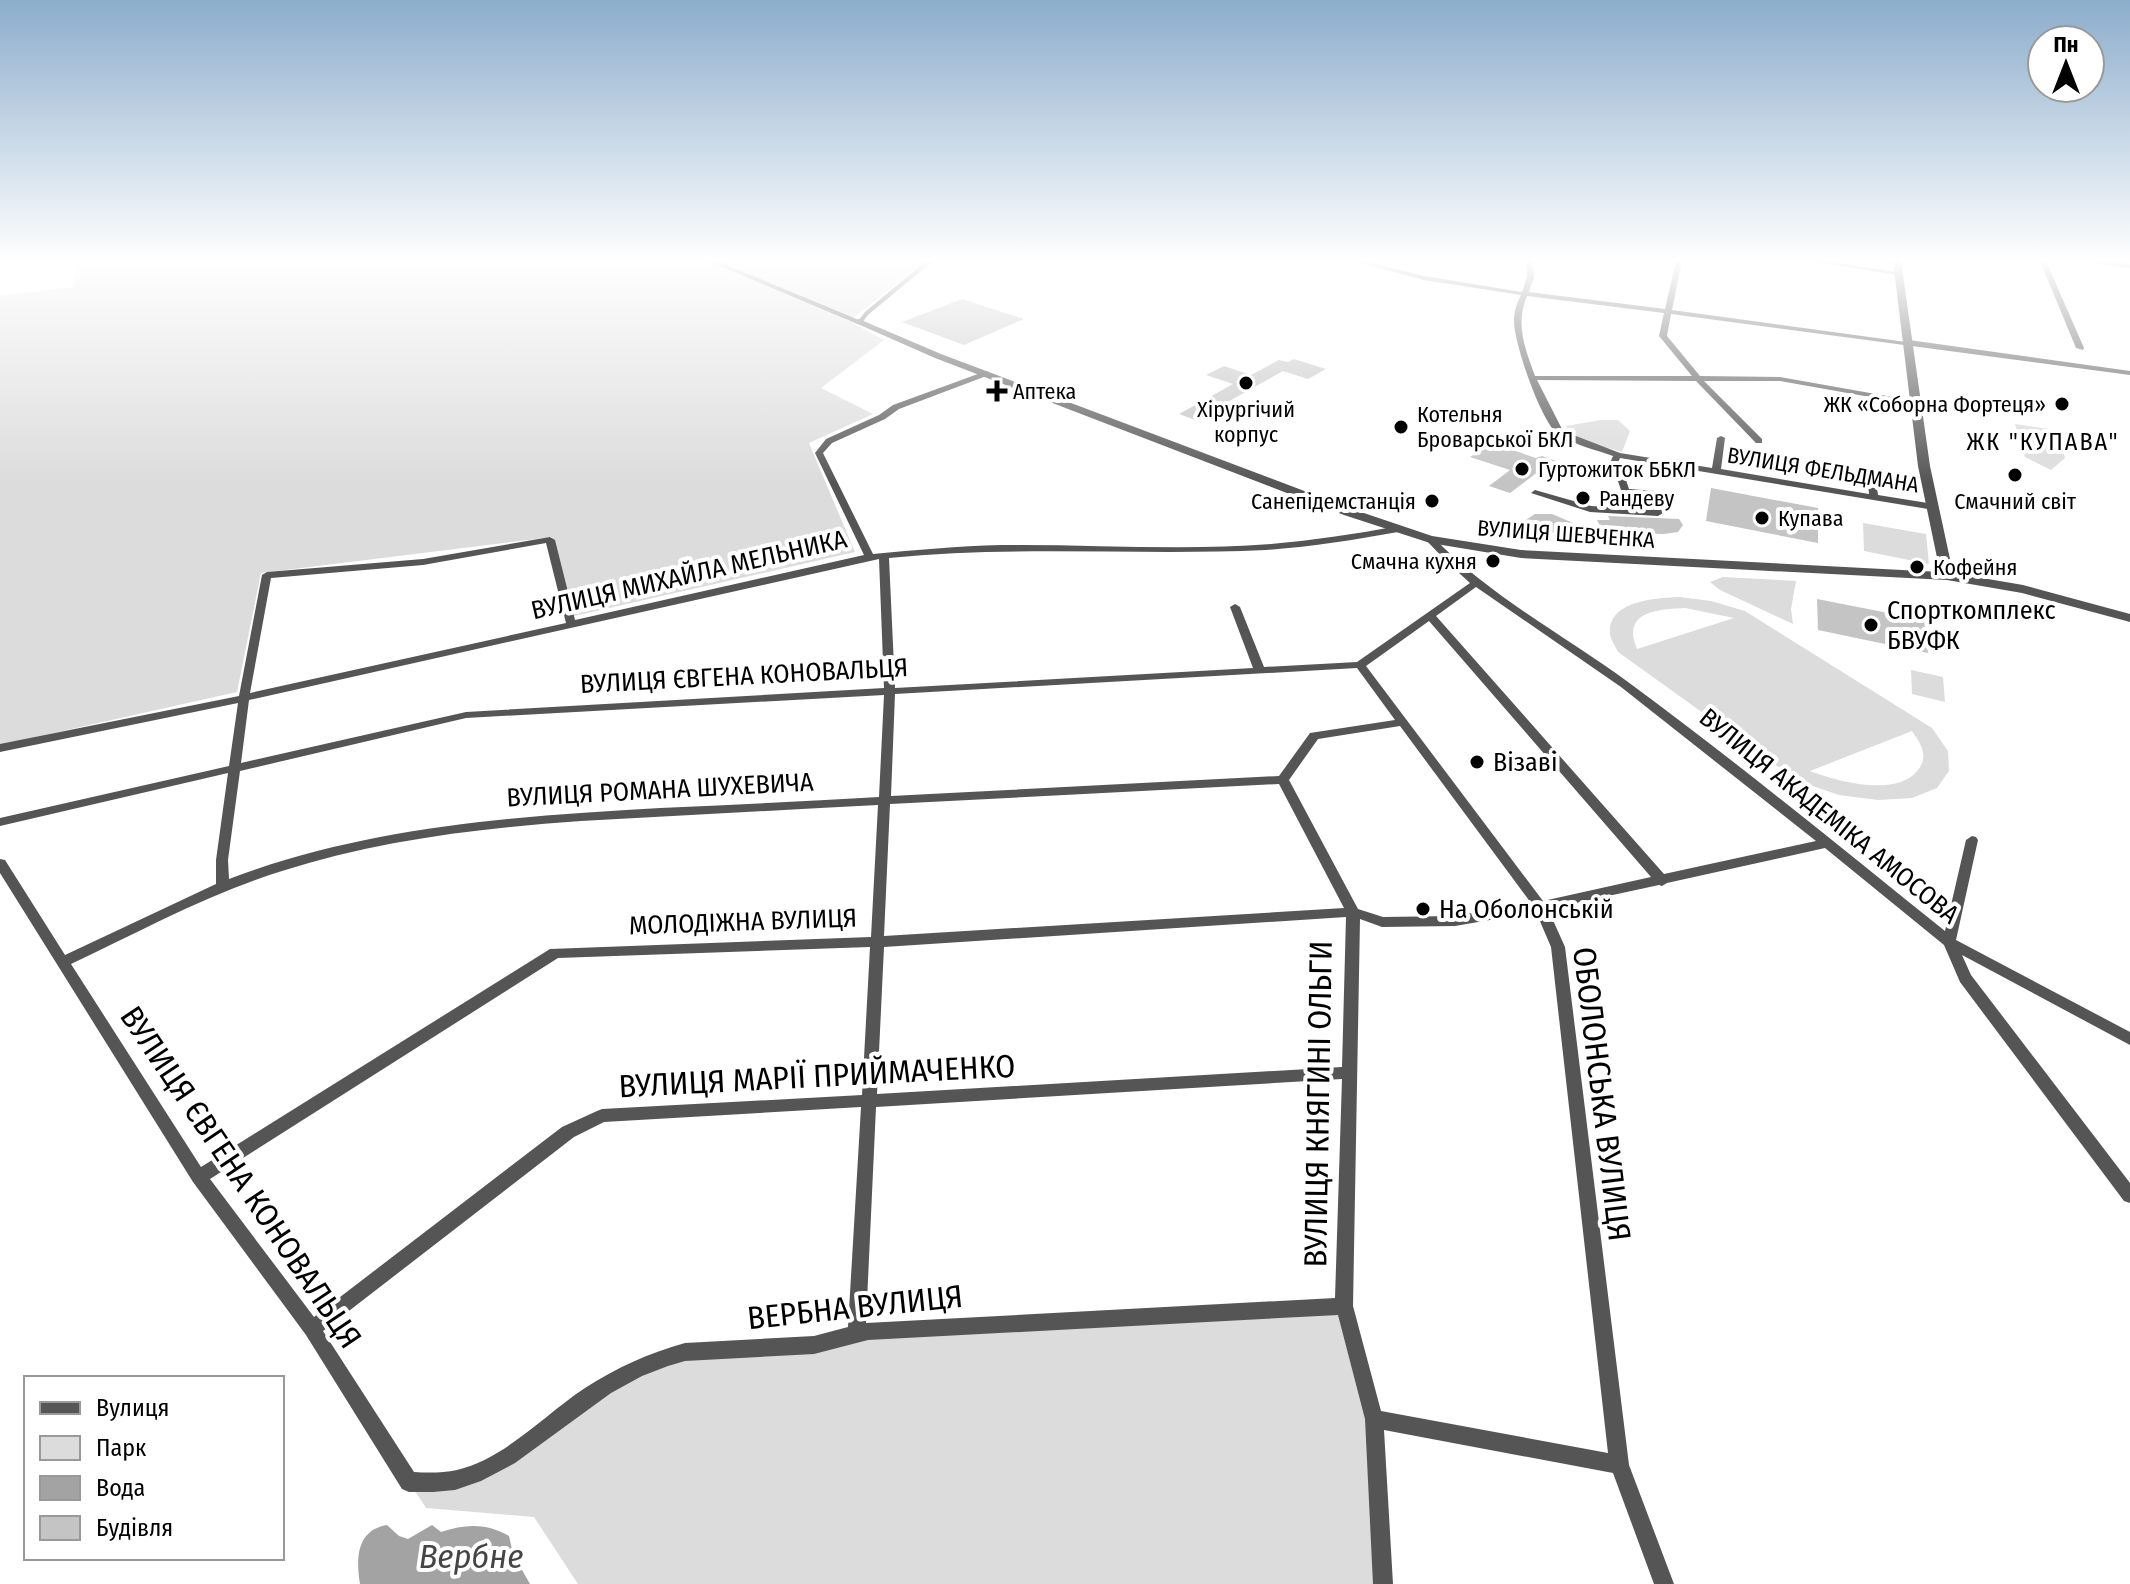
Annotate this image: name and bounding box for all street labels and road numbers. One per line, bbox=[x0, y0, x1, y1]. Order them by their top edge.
street label: ВУЛИЦЯ ФЕЛЬДМАНА bbox=[1725, 442, 1921, 499]
street label: ВУЛИЦЯ ШЕВЧЕНКА bbox=[1476, 514, 1656, 554]
street label: ВУЛИЦЯ МИХАЙЛА МЕЛЬНИКА bbox=[528, 524, 850, 626]
street label: ВУЛИЦЯ ЄВГЕНА КОНОВАЛЬЦЯ bbox=[579, 652, 909, 700]
street label: ВУЛИЦЯ АКАДЕМІКА АМОСОВА bbox=[1693, 702, 1965, 930]
street label: ВУЛИЦЯ РОМАНА ШУХЕВИЧА bbox=[506, 766, 814, 814]
street label: МОЛОДІЖНА ВУЛИЦЯ bbox=[628, 903, 858, 941]
street label: ВУЛИЦЯ КНЯГИНІ ОЛЬГИ bbox=[1296, 940, 1340, 1268]
street label: ОБОЛОНСЬКА ВУЛИЦЯ bbox=[1565, 945, 1639, 1243]
street label: ВУЛИЦЯ ЄВГЕНА КОНОВАЛЬЦЯ bbox=[112, 999, 370, 1355]
street label: ВУЛИЦЯ МАРІЇ ПРИЙМАЧЕНКО bbox=[618, 1047, 1016, 1105]
street label: ВЕРБНА ВУЛИЦЯ bbox=[745, 1277, 965, 1337]

